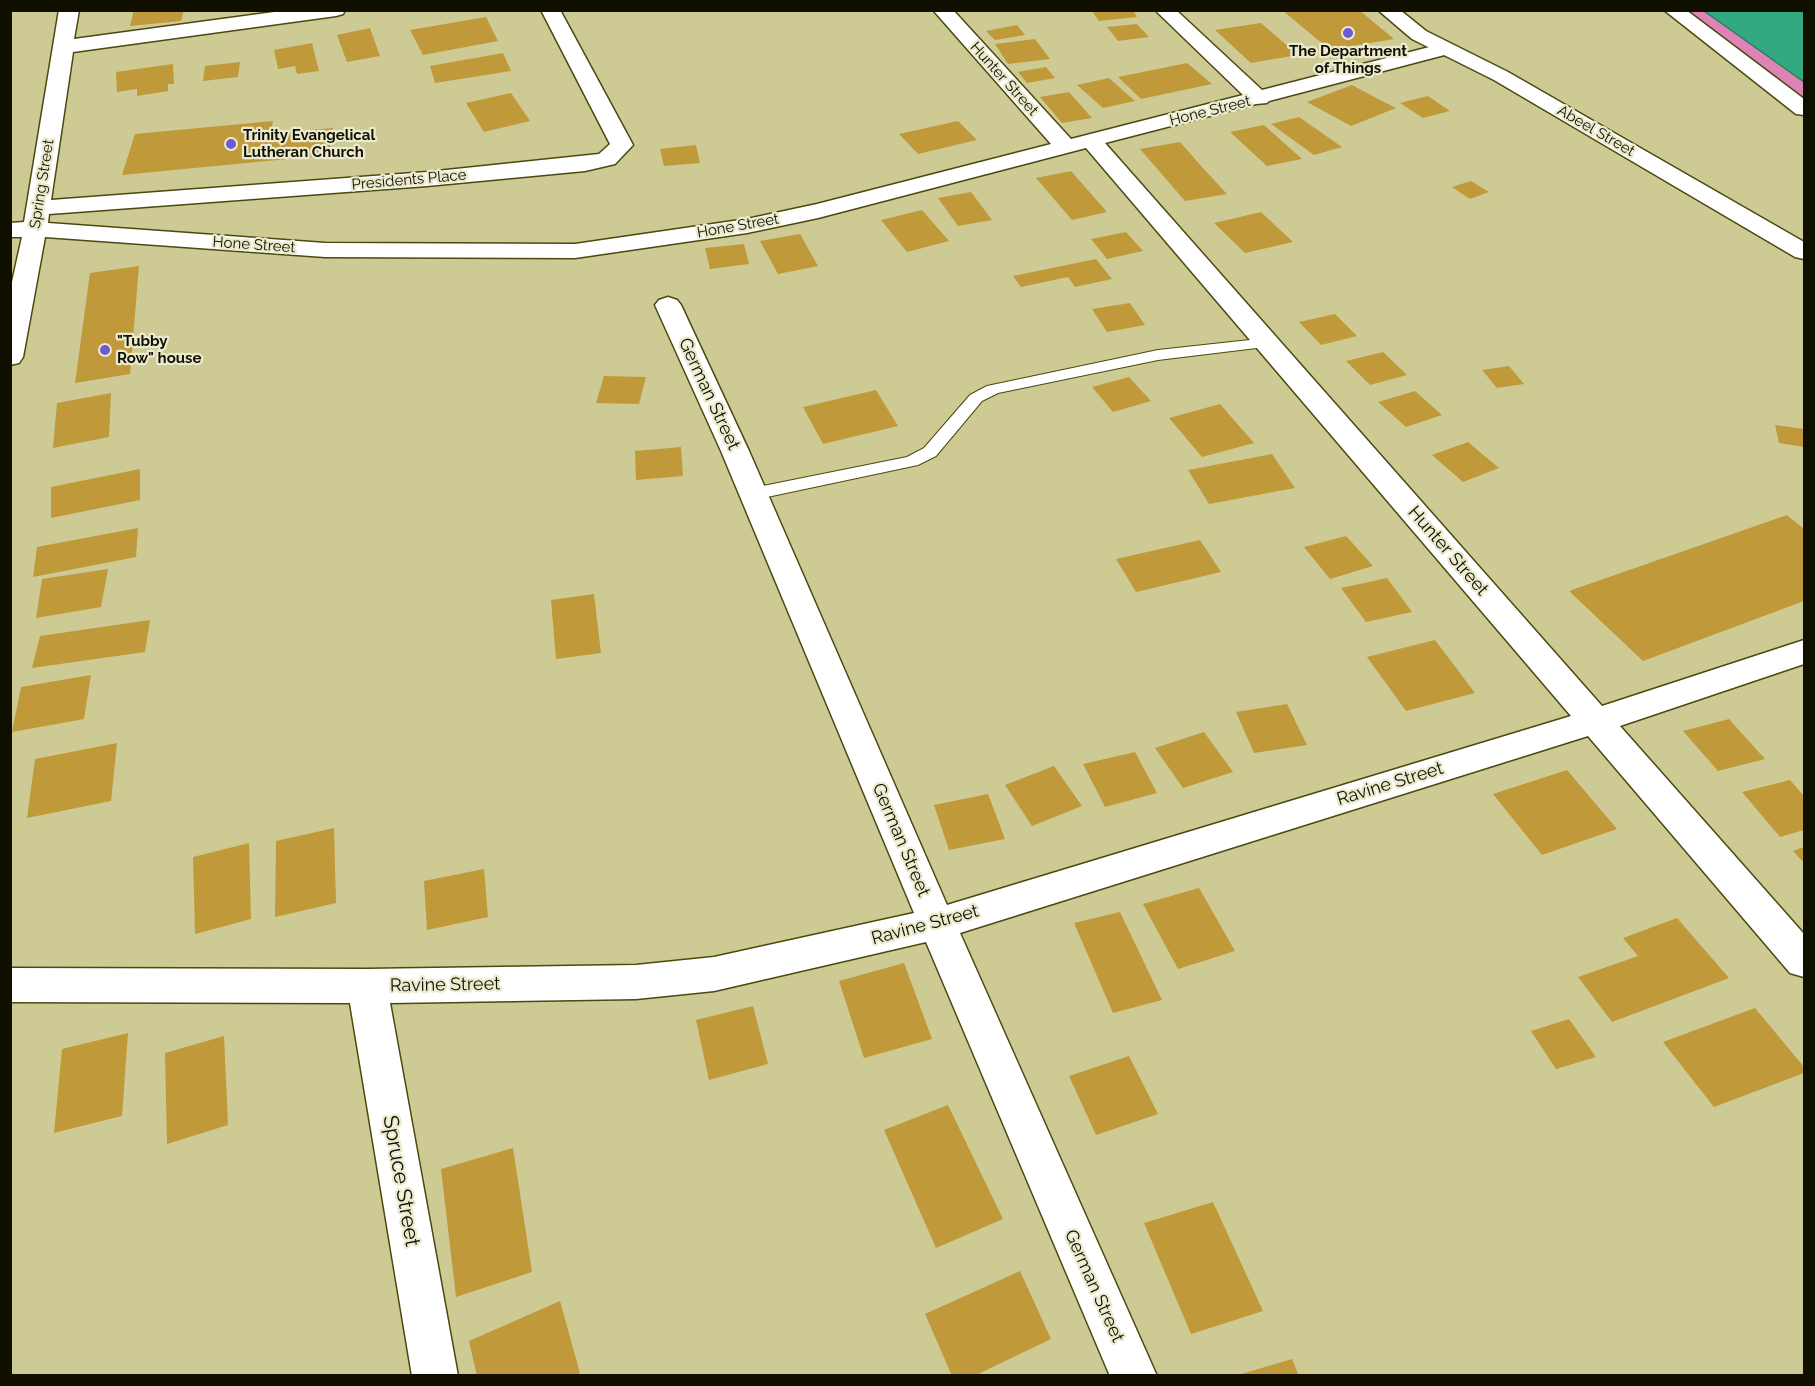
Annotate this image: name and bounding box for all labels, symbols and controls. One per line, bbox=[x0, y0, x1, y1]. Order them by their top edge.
marker: The Department of Things bbox=[1341, 26, 1355, 40]
street label: Hunter Street bbox=[966, 38, 1042, 120]
place label: The Department of Things bbox=[1289, 42, 1407, 77]
street label: Hone Street bbox=[1168, 92, 1252, 130]
street label: Abeel Street bbox=[1554, 102, 1638, 160]
place label: Trinity Evangelical Lutheran Church bbox=[243, 126, 375, 161]
marker: Trinity Evangelical Lutheran Church bbox=[224, 137, 238, 151]
street label: Spring Street bbox=[26, 138, 58, 230]
street label: Presidents Place bbox=[351, 166, 467, 194]
street label: Hone Street bbox=[696, 210, 780, 242]
street label: Hone Street bbox=[212, 233, 296, 257]
place label: "Tubby Row" house bbox=[117, 332, 201, 367]
street label: German Street bbox=[674, 335, 744, 453]
marker: "Tubby Row" house bbox=[98, 343, 112, 357]
street label: Hunter Street bbox=[1403, 502, 1493, 600]
street label: Ravine Street bbox=[1334, 758, 1446, 810]
street label: German Street bbox=[867, 780, 935, 900]
street label: Ravine Street bbox=[869, 900, 981, 950]
street label: Ravine Street bbox=[390, 973, 500, 997]
street label: Spruce Street bbox=[377, 1113, 425, 1249]
street label: German Street bbox=[1060, 1226, 1128, 1346]

